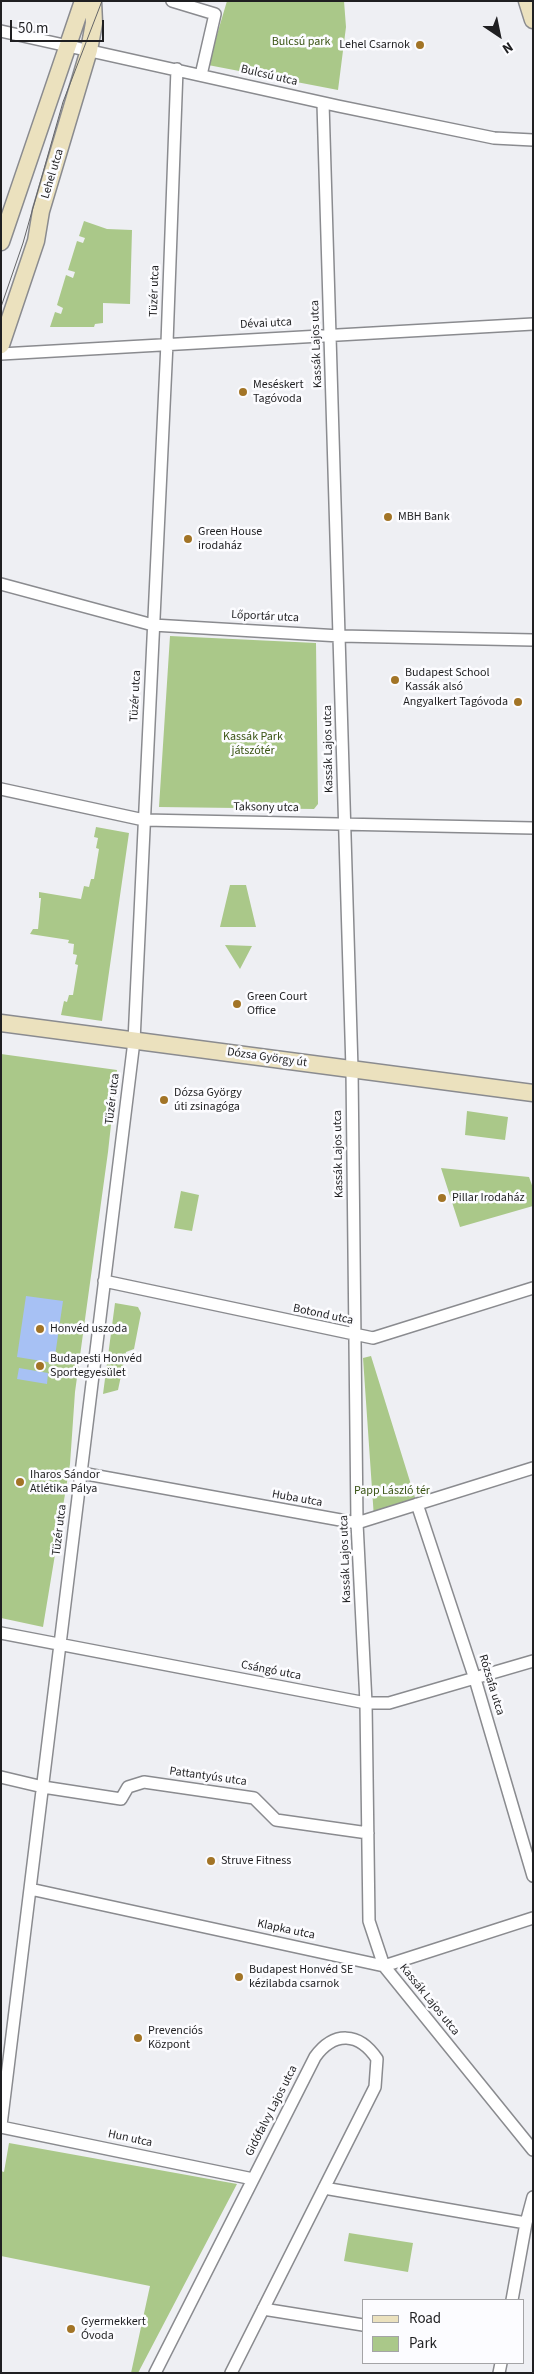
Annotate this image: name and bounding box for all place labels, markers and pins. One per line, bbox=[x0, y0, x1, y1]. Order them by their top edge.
place label: Lehel Csarnok bbox=[339, 38, 410, 52]
marker: Lehel Csarnok bbox=[414, 39, 426, 51]
place label: Meséskert Tagóvoda bbox=[253, 378, 304, 406]
marker: Meséskert Tagóvoda bbox=[237, 386, 249, 398]
place label: MBH Bank bbox=[398, 510, 450, 524]
marker: MBH Bank bbox=[382, 511, 394, 523]
place label: Green House irodaház bbox=[198, 525, 262, 553]
marker: Green House irodaház bbox=[182, 533, 194, 545]
place label: Budapest School Kassák alsó bbox=[405, 666, 490, 694]
marker: Budapest School Kassák alsó bbox=[389, 674, 401, 686]
place label: Angyalkert Tagóvoda bbox=[403, 695, 508, 709]
marker: Angyalkert Tagóvoda bbox=[512, 696, 524, 708]
place label: Green Court Office bbox=[247, 990, 307, 1018]
marker: Green Court Office bbox=[231, 998, 243, 1010]
place label: Dózsa György úti zsinagóga bbox=[174, 1086, 242, 1114]
marker: Dózsa György úti zsinagóga bbox=[158, 1094, 170, 1106]
place label: Pillar Irodaház bbox=[452, 1191, 525, 1205]
marker: Pillar Irodaház bbox=[436, 1192, 448, 1204]
place label: Honvéd uszoda bbox=[50, 1322, 127, 1336]
marker: Honvéd uszoda bbox=[34, 1323, 46, 1335]
place label: Budapesti Honvéd Sportegyesület bbox=[50, 1352, 142, 1380]
marker: Budapesti Honvéd Sportegyesület bbox=[34, 1360, 46, 1372]
place label: Iharos Sándor Atlétika Pálya bbox=[30, 1468, 100, 1496]
marker: Iharos Sándor Atlétika Pálya bbox=[14, 1476, 26, 1488]
place label: Struve Fitness bbox=[221, 1854, 291, 1868]
marker: Struve Fitness bbox=[205, 1855, 217, 1867]
place label: Budapest Honvéd SE kézilabda csarnok bbox=[249, 1963, 353, 1991]
marker: Budapest Honvéd SE kézilabda csarnok bbox=[233, 1971, 245, 1983]
place label: Prevenciós Központ bbox=[148, 2024, 203, 2052]
marker: Prevenciós Központ bbox=[132, 2032, 144, 2044]
place label: Gyermekkert Óvoda bbox=[81, 2315, 146, 2343]
marker: Gyermekkert Óvoda bbox=[65, 2323, 77, 2335]

